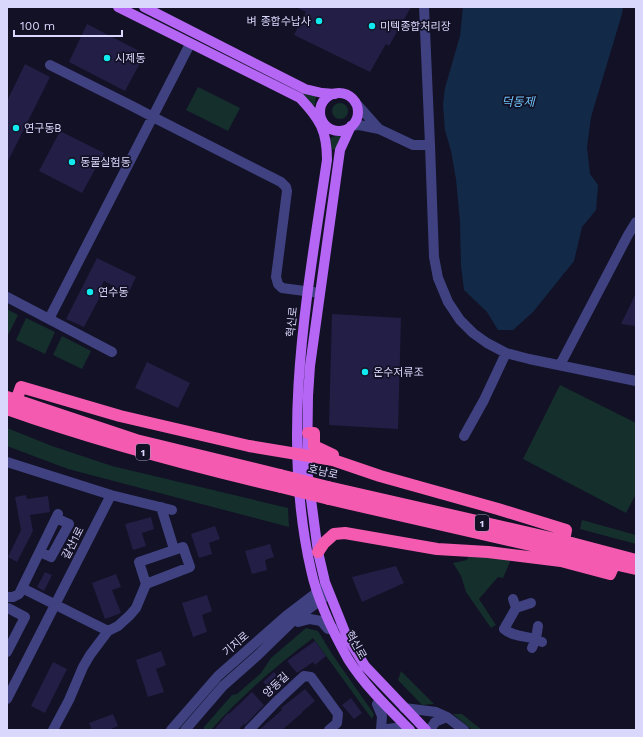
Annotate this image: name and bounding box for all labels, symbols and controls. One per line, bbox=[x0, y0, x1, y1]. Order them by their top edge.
scale bar bbox=[14, 12, 122, 38]
place label: 벼 종합수납사 bbox=[247, 15, 311, 28]
marker: 벼 종합수납사 bbox=[314, 16, 324, 26]
text: 100 m bbox=[20, 19, 55, 33]
place label: 미텍종합처리장 bbox=[380, 20, 451, 33]
marker: 미텍종합처리장 bbox=[367, 21, 377, 31]
place label: 시제동 bbox=[115, 52, 145, 65]
marker: 시제동 bbox=[102, 53, 112, 63]
water label: 덕동제 bbox=[501, 95, 537, 109]
place label: 연구동B bbox=[24, 122, 62, 135]
marker: 연구동B bbox=[11, 123, 21, 133]
place label: 동물실험동 bbox=[80, 156, 131, 169]
marker: 동물실험동 bbox=[67, 157, 77, 167]
place label: 연수동 bbox=[98, 286, 128, 299]
marker: 연수동 bbox=[85, 287, 95, 297]
street label: 혁신로 bbox=[284, 306, 300, 338]
place label: 온수저류조 bbox=[373, 366, 424, 379]
marker: 온수저류조 bbox=[360, 367, 370, 377]
road number: 1 bbox=[136, 444, 150, 460]
street label: 호남로 bbox=[307, 462, 339, 482]
road number: 1 bbox=[475, 515, 489, 531]
street label: 갈산1로 bbox=[59, 525, 87, 561]
street label: 기지로 bbox=[220, 629, 252, 659]
street label: 혁신로 bbox=[343, 629, 369, 661]
street label: 양동길 bbox=[260, 670, 292, 700]

